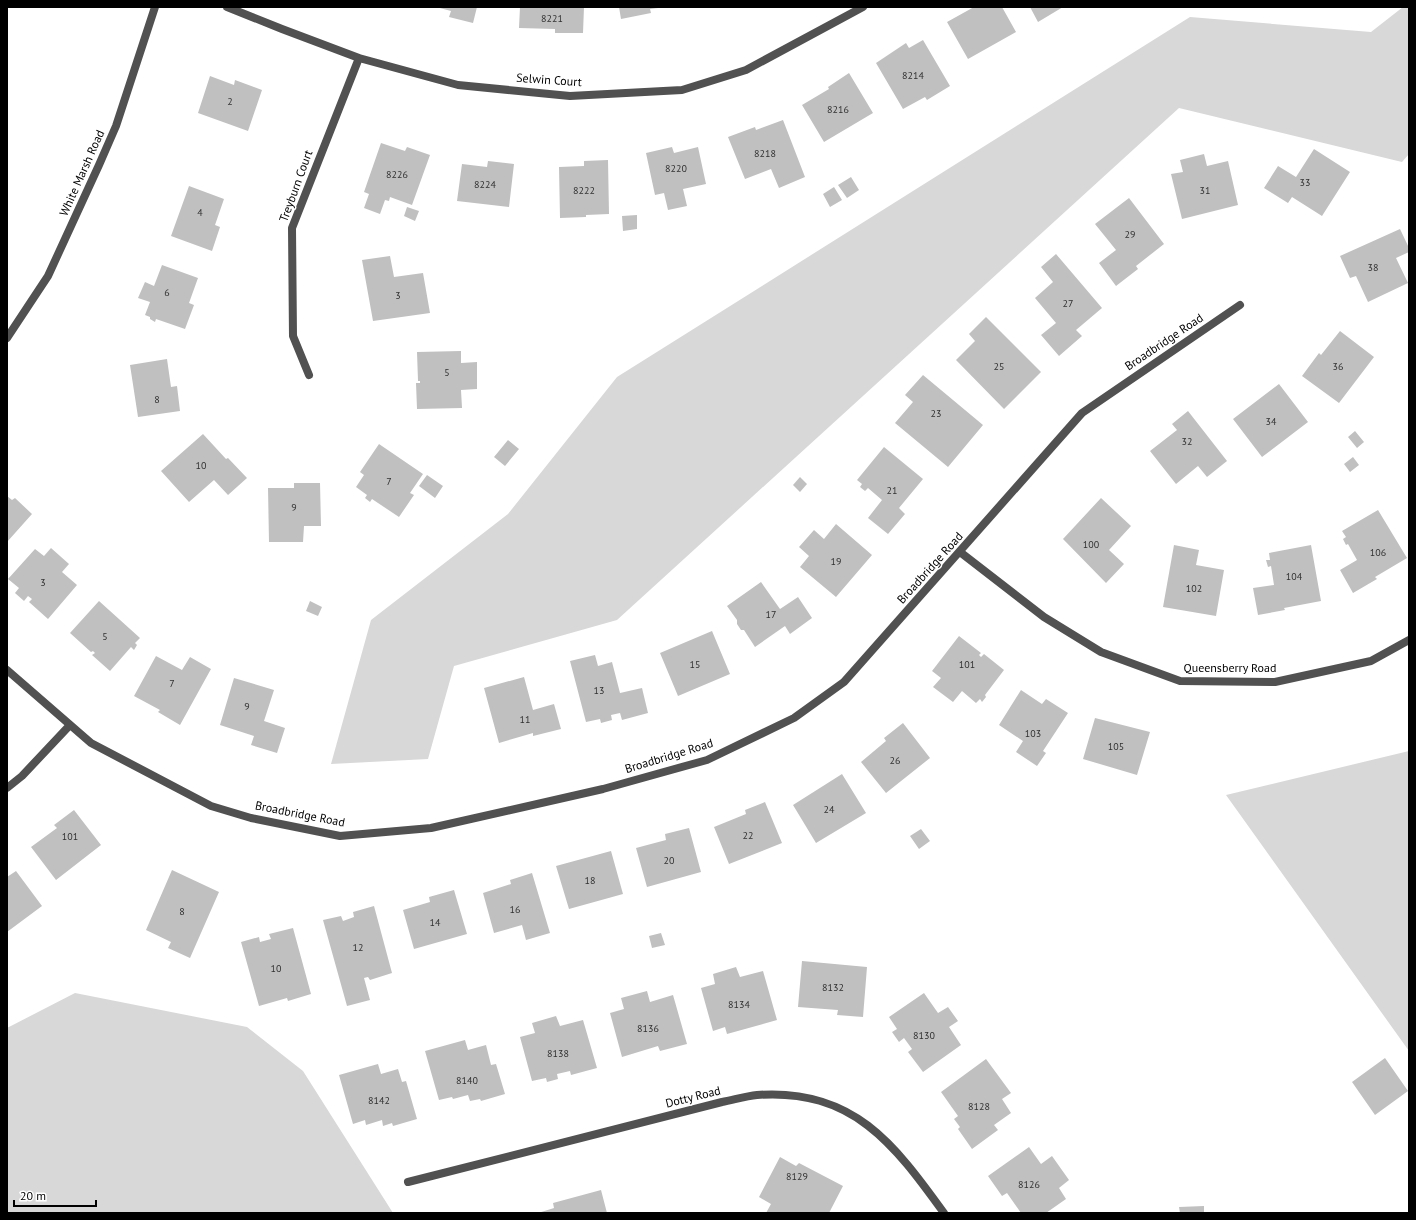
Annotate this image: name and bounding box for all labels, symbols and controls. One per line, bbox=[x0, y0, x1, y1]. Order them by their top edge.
house number: 8221 bbox=[541, 12, 563, 25]
house number: 8214 bbox=[902, 69, 924, 82]
street label: Selwin Court bbox=[516, 70, 582, 89]
house number: 2 bbox=[227, 95, 233, 108]
house number: 8216 bbox=[827, 103, 849, 116]
street label: White Marsh Road bbox=[56, 127, 107, 218]
house number: 8218 bbox=[754, 147, 776, 160]
street label: Treyburn Court bbox=[276, 148, 315, 224]
house number: 8220 bbox=[665, 162, 687, 175]
house number: 8226 bbox=[386, 168, 408, 181]
house number: 33 bbox=[1300, 176, 1310, 189]
house number: 8224 bbox=[474, 178, 496, 191]
house number: 8222 bbox=[573, 184, 595, 197]
house number: 31 bbox=[1200, 184, 1210, 197]
house number: 4 bbox=[197, 206, 203, 219]
house number: 29 bbox=[1125, 228, 1135, 241]
house number: 38 bbox=[1368, 261, 1378, 274]
house number: 6 bbox=[164, 286, 170, 299]
house number: 3 bbox=[395, 289, 401, 302]
house number: 27 bbox=[1063, 297, 1073, 310]
street label: Broadbridge Road bbox=[1122, 310, 1206, 373]
house number: 25 bbox=[994, 360, 1004, 373]
house number: 36 bbox=[1333, 360, 1343, 373]
house number: 5 bbox=[444, 366, 450, 379]
house number: 8 bbox=[154, 393, 160, 406]
house number: 23 bbox=[931, 407, 941, 420]
house number: 34 bbox=[1266, 415, 1277, 428]
house number: 32 bbox=[1182, 435, 1192, 448]
house number: 10 bbox=[196, 459, 207, 472]
house number: 7 bbox=[386, 475, 392, 488]
house number: 21 bbox=[887, 484, 897, 497]
house number: 9 bbox=[291, 501, 297, 514]
street label: Broadbridge Road bbox=[894, 529, 966, 607]
house number: 100 bbox=[1083, 538, 1100, 551]
house number: 106 bbox=[1370, 546, 1386, 559]
house number: 19 bbox=[831, 555, 841, 568]
house number: 104 bbox=[1286, 570, 1303, 583]
house number: 3 bbox=[40, 576, 46, 589]
house number: 102 bbox=[1186, 582, 1202, 595]
house number: 17 bbox=[766, 608, 776, 621]
house number: 5 bbox=[102, 630, 108, 643]
house number: 15 bbox=[690, 658, 700, 671]
house number: 101 bbox=[959, 658, 975, 671]
street label: Queensberry Road bbox=[1184, 660, 1276, 675]
house number: 7 bbox=[169, 677, 175, 690]
house number: 13 bbox=[594, 684, 604, 697]
house number: 9 bbox=[244, 700, 250, 713]
house number: 11 bbox=[520, 713, 530, 726]
house number: 103 bbox=[1025, 727, 1041, 740]
street label: Broadbridge Road bbox=[623, 735, 715, 776]
house number: 105 bbox=[1108, 740, 1124, 753]
house number: 26 bbox=[890, 754, 900, 767]
street label: Broadbridge Road bbox=[254, 797, 346, 830]
house number: 24 bbox=[824, 803, 835, 816]
house number: 22 bbox=[743, 829, 753, 842]
house number: 101 bbox=[62, 830, 78, 843]
house number: 20 bbox=[664, 854, 675, 867]
house number: 18 bbox=[585, 874, 595, 887]
house number: 16 bbox=[510, 903, 520, 916]
house number: 8 bbox=[179, 905, 185, 918]
house number: 14 bbox=[430, 916, 441, 929]
house number: 12 bbox=[353, 941, 363, 954]
house number: 10 bbox=[271, 962, 282, 975]
house number: 8132 bbox=[822, 981, 844, 994]
house number: 8134 bbox=[728, 998, 750, 1011]
house number: 8136 bbox=[637, 1022, 659, 1035]
house number: 8130 bbox=[913, 1029, 935, 1042]
house number: 8138 bbox=[547, 1047, 569, 1060]
house number: 8140 bbox=[456, 1074, 478, 1087]
street label: Dotty Road bbox=[664, 1082, 722, 1111]
house number: 8142 bbox=[368, 1094, 390, 1107]
house number: 8128 bbox=[968, 1100, 990, 1113]
house number: 8129 bbox=[786, 1170, 808, 1183]
house number: 8126 bbox=[1018, 1178, 1040, 1191]
scale bar bbox=[14, 1182, 96, 1208]
text: 20 m bbox=[20, 1188, 46, 1203]

